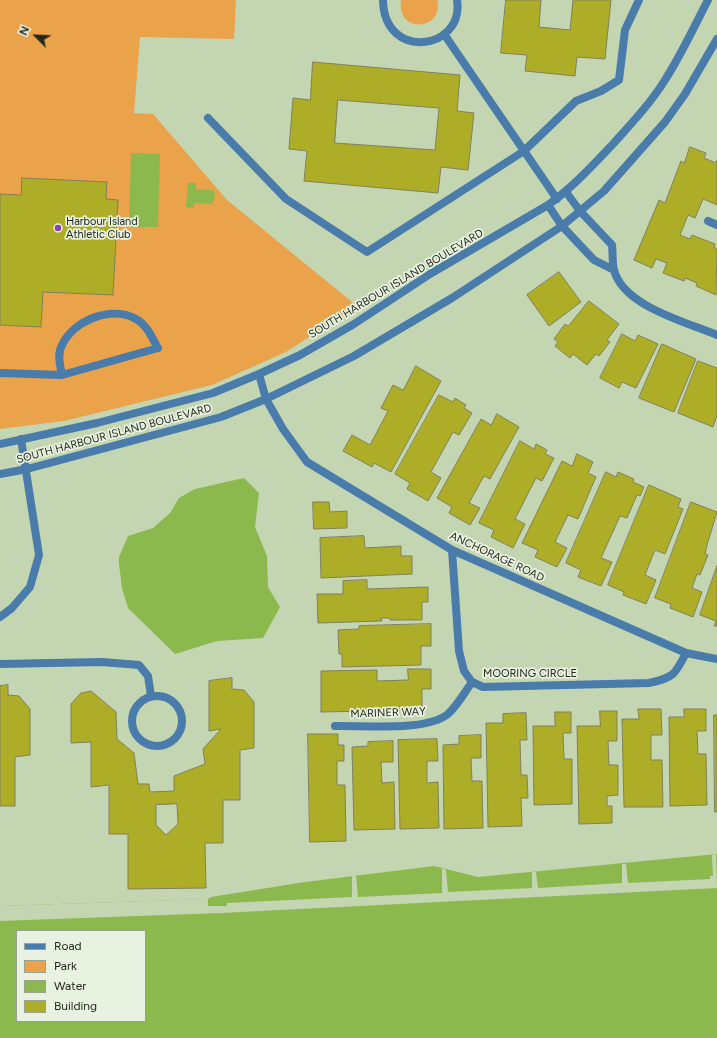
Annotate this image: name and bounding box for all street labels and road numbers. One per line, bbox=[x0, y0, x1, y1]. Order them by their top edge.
street label: SOUTH HARBOUR ISLAND BOULEVARD bbox=[306, 227, 486, 341]
street label: SOUTH HARBOUR ISLAND BOULEVARD bbox=[15, 402, 213, 466]
street label: ANCHORAGE ROAD bbox=[448, 529, 546, 585]
street label: MOORING CIRCLE bbox=[483, 667, 577, 681]
street label: MARINER WAY bbox=[350, 705, 426, 721]

